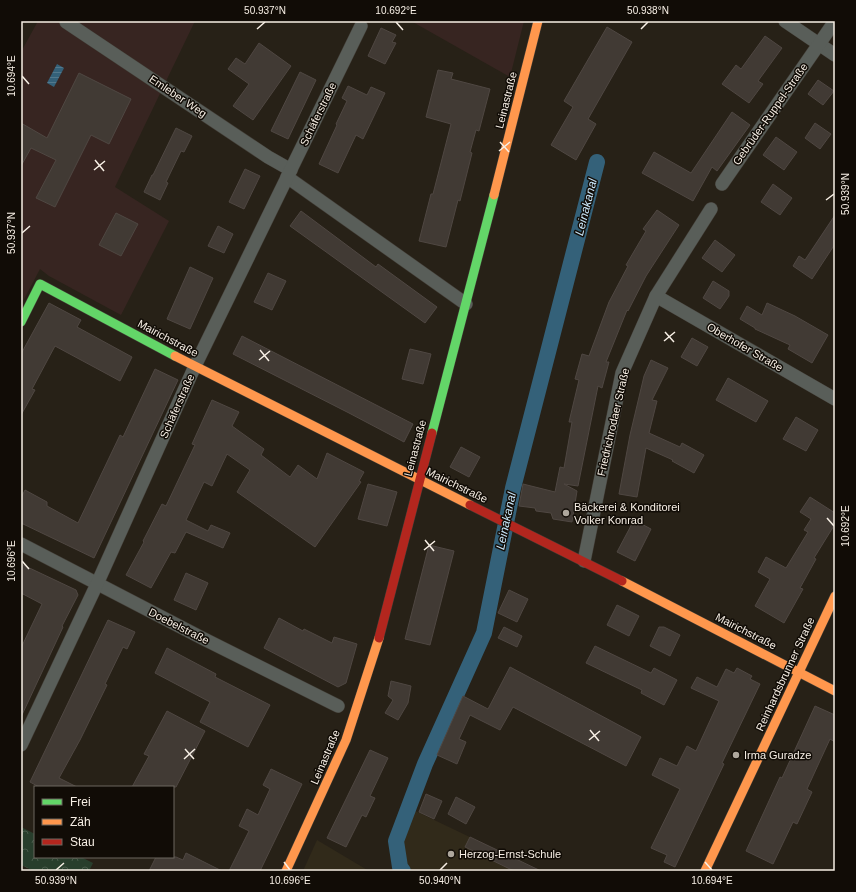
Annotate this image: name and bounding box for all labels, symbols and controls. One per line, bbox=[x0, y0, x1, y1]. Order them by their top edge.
text: 50.937°N bbox=[244, 5, 286, 16]
text: 10.692°E bbox=[375, 5, 417, 16]
text: 50.938°N bbox=[627, 5, 669, 16]
text: 10.694°E bbox=[6, 55, 17, 97]
street label: Gebrüder-Ruppel-Straße bbox=[730, 61, 810, 167]
street label: Leinastraße bbox=[493, 70, 519, 130]
street label: Emleber Weg bbox=[147, 72, 209, 120]
street label: Schäferstraße bbox=[297, 80, 339, 148]
text: 50.939°N bbox=[840, 173, 851, 215]
water label: Leinakanal bbox=[572, 177, 600, 237]
text: 50.937°N bbox=[6, 212, 17, 254]
street label: Mairichstraße bbox=[136, 317, 200, 359]
street label: Oberhofer Straße bbox=[705, 320, 785, 374]
street label: Friedrichrodaer Straße bbox=[595, 367, 631, 477]
street label: Schäferstraße bbox=[157, 372, 197, 440]
street label: Leinastraße bbox=[402, 418, 428, 478]
street label: Mairichstraße bbox=[424, 465, 490, 505]
water label: Leinakanal bbox=[493, 491, 519, 551]
place label: Bäckerei & Konditorei Volker Konrad bbox=[574, 501, 680, 526]
text: 10.692°E bbox=[840, 505, 851, 547]
marker: Bäckerei & Konditorei Volker Konrad bbox=[561, 508, 571, 518]
text: 10.696°E bbox=[6, 540, 17, 582]
street label: Doebelstraße bbox=[147, 606, 211, 646]
street label: Mairichstraße bbox=[714, 611, 778, 651]
street label: Reinhardsbrunner Straße bbox=[753, 615, 817, 733]
street label: Leinastraße bbox=[308, 728, 342, 786]
place label: Irma Guradze bbox=[744, 749, 811, 761]
marker: Irma Guradze bbox=[731, 750, 741, 760]
legend bbox=[34, 786, 174, 858]
text: Frei bbox=[70, 795, 91, 809]
text: Zäh bbox=[70, 815, 91, 829]
text: Stau bbox=[70, 835, 95, 849]
place label: Herzog-Ernst-Schule bbox=[459, 848, 561, 860]
marker: Herzog-Ernst-Schule bbox=[446, 849, 456, 859]
text: 50.939°N bbox=[35, 875, 77, 886]
text: 10.696°E bbox=[269, 875, 311, 886]
text: 50.940°N bbox=[419, 875, 461, 886]
text: 10.694°E bbox=[691, 875, 733, 886]

